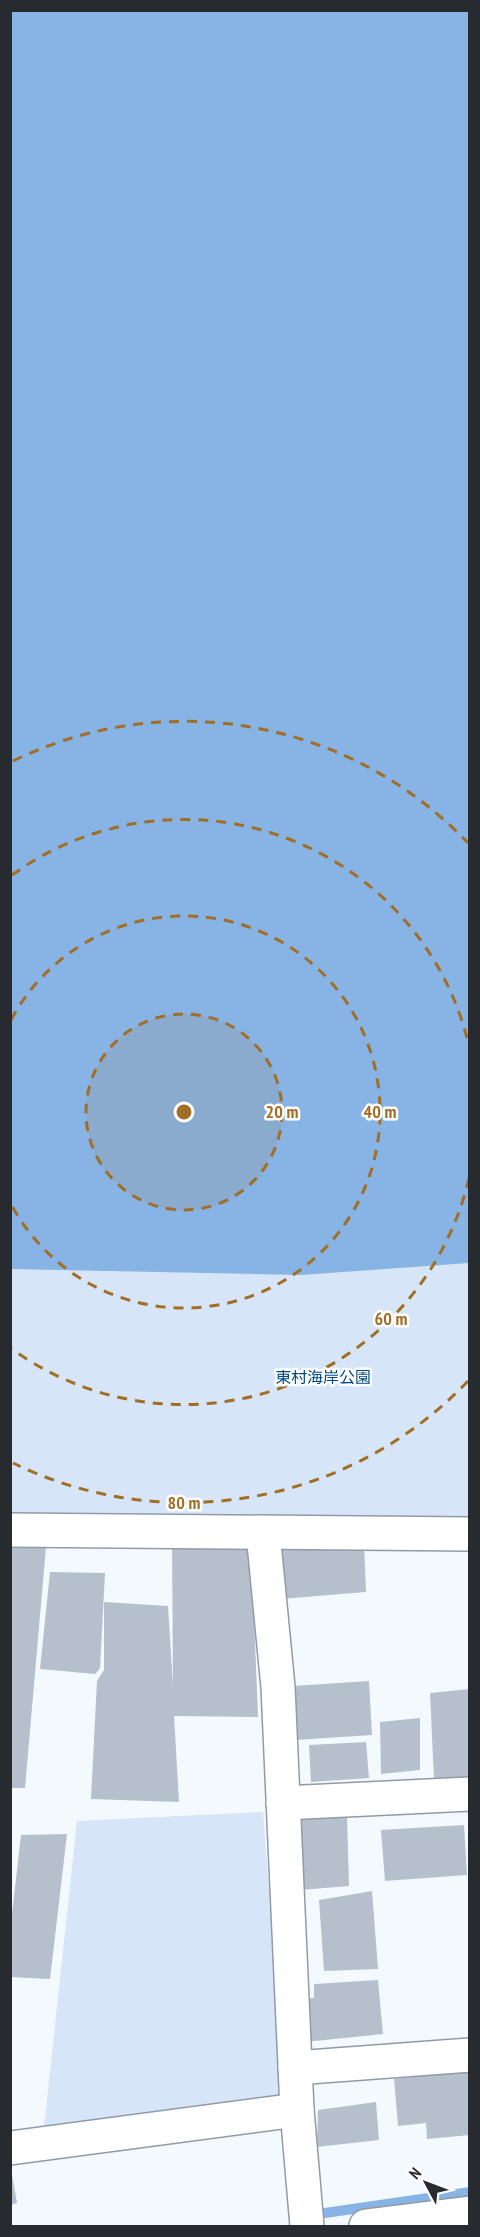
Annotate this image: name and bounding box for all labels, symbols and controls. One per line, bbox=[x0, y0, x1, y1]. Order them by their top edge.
text: 20 m bbox=[266, 1100, 298, 1123]
text: 40 m bbox=[364, 1100, 396, 1123]
centre of rings bbox=[174, 1102, 194, 1122]
text: 60 m bbox=[375, 1307, 407, 1330]
park label: 東村海岸公園 bbox=[275, 1367, 371, 1387]
text: 80 m bbox=[168, 1491, 200, 1514]
north arrow bbox=[396, 2153, 456, 2213]
text: N bbox=[404, 2163, 425, 2183]

